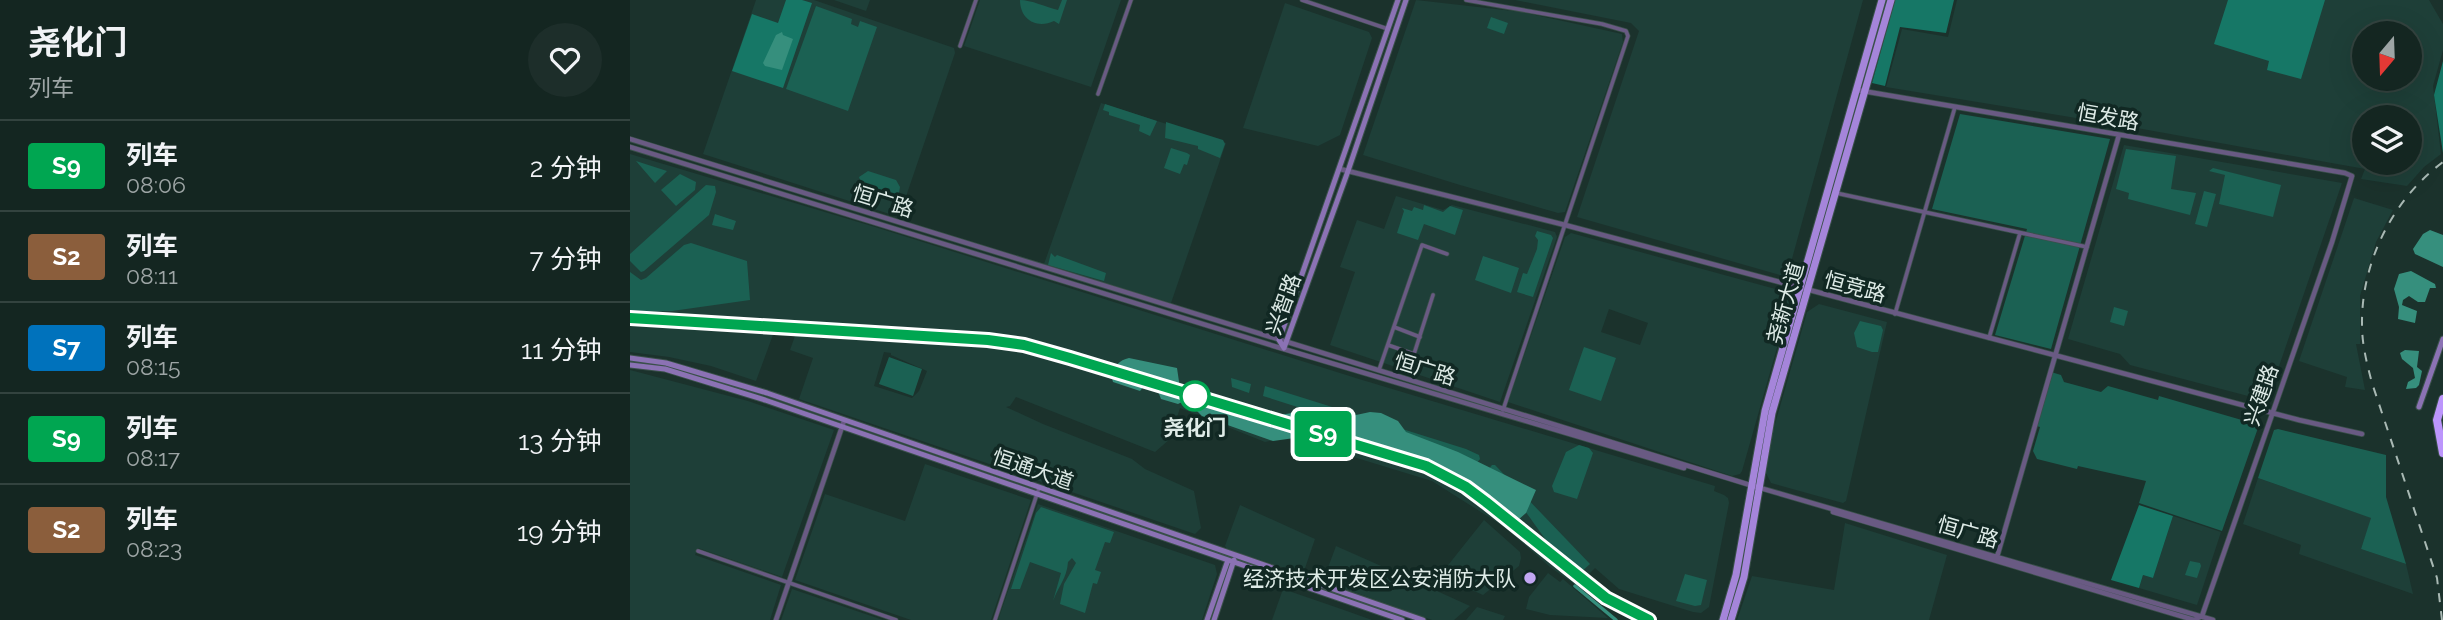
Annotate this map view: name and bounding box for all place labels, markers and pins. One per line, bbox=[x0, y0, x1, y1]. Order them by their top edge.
marker: 尧化门 bbox=[1180, 381, 1210, 411]
place label: 尧化门 bbox=[1164, 415, 1227, 440]
place label: 经济技术开发区公安消防大队 bbox=[1243, 566, 1516, 591]
marker: 经济技术开发区公安消防大队 bbox=[1522, 570, 1538, 586]

